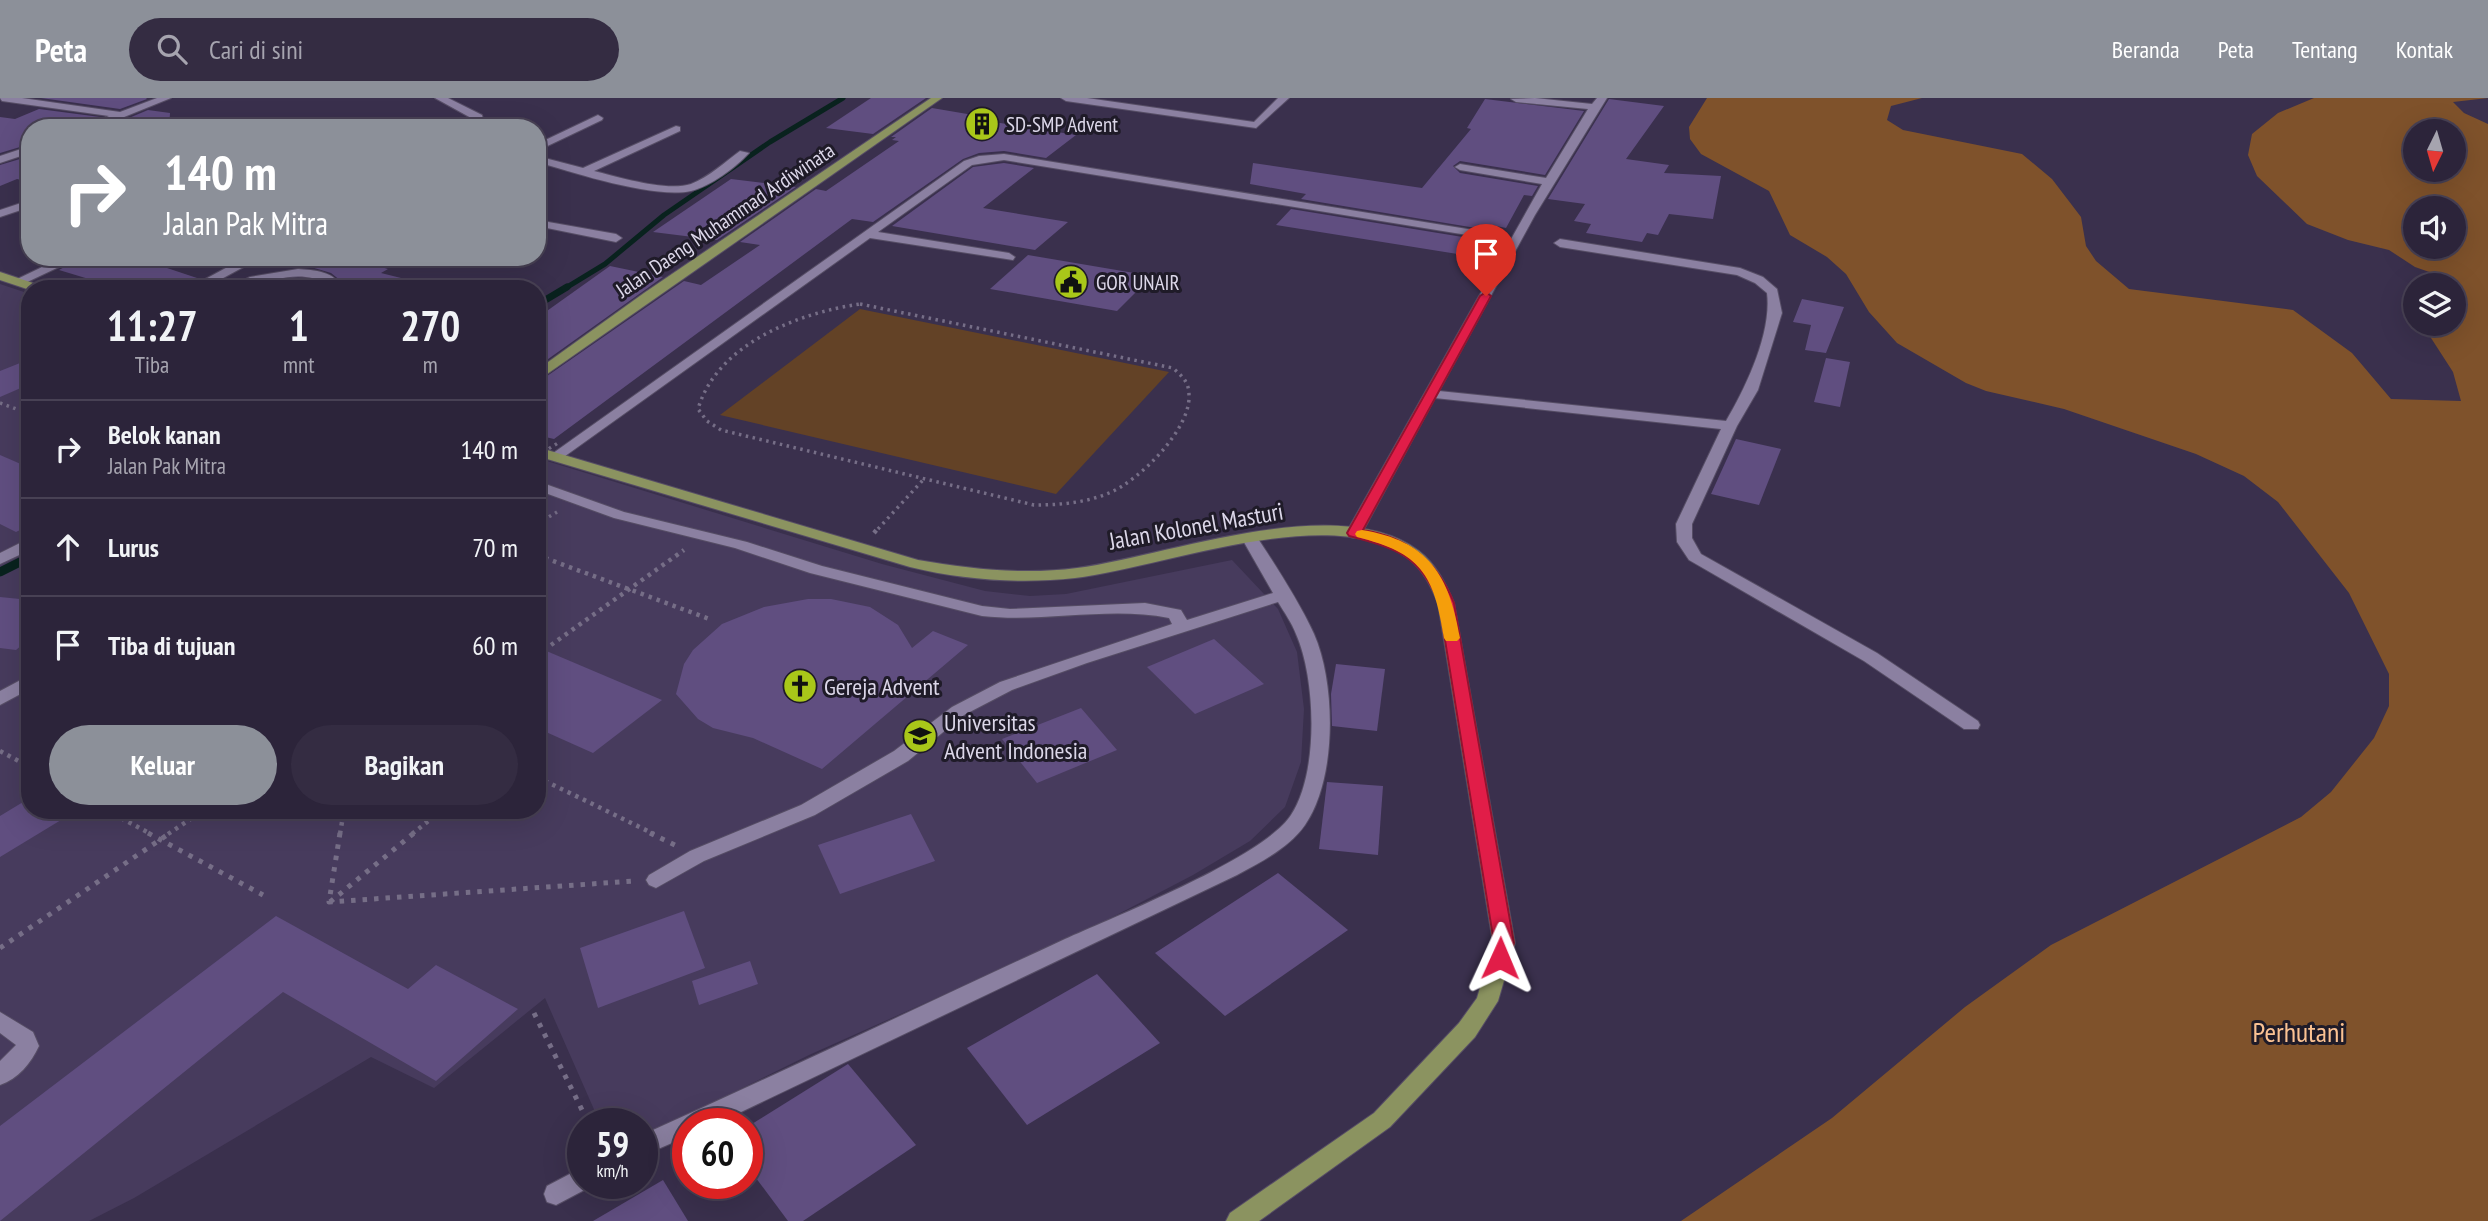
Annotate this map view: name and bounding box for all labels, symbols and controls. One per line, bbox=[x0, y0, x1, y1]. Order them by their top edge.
search box bbox=[129, 18, 619, 81]
text: Peta bbox=[35, 28, 87, 71]
icon: search bbox=[153, 30, 191, 68]
text: Cari di sini bbox=[209, 33, 303, 66]
text: Beranda bbox=[2112, 34, 2180, 65]
text: Peta bbox=[2218, 34, 2254, 65]
text: Tentang bbox=[2292, 34, 2358, 65]
text: Kontak bbox=[2396, 34, 2453, 65]
building icon: SD-SMP Advent bbox=[963, 105, 1001, 143]
place label: SD-SMP Advent bbox=[1006, 111, 1118, 138]
north arrow bbox=[2403, 119, 2466, 182]
map controls bbox=[2403, 119, 2466, 336]
street label: Jalan Daeng Muhammad Ardiwinata bbox=[610, 137, 840, 304]
text: 140 m bbox=[164, 140, 277, 204]
icon: right bbox=[49, 147, 140, 238]
button: sound bbox=[2403, 196, 2466, 259]
text: Jalan Pak Mitra bbox=[164, 202, 328, 244]
pin bbox=[1456, 224, 1516, 296]
icon: arrive bbox=[1467, 235, 1505, 273]
public building icon: GOR UNAIR bbox=[1052, 263, 1090, 301]
place label: GOR UNAIR bbox=[1096, 269, 1180, 296]
button: layers bbox=[2403, 273, 2466, 336]
text: 11:27 bbox=[107, 298, 197, 353]
text: 1 bbox=[289, 298, 309, 353]
text: 270 bbox=[400, 298, 460, 353]
text: Tiba bbox=[135, 350, 169, 379]
text: mnt bbox=[283, 350, 315, 379]
text: m bbox=[423, 350, 438, 379]
text: Belok kanan bbox=[108, 418, 221, 451]
icon: right bbox=[49, 430, 87, 468]
text: 140 m bbox=[460, 433, 518, 466]
text: Jalan Pak Mitra bbox=[108, 451, 226, 480]
street label: Jalan Kolonel Masturi bbox=[1105, 495, 1286, 557]
icon: ahead bbox=[49, 528, 87, 566]
text: Lurus bbox=[108, 531, 159, 564]
text: 70 m bbox=[472, 531, 518, 564]
icon: arrive bbox=[49, 626, 87, 664]
text: Tiba di tujuan bbox=[108, 629, 236, 662]
text: 60 m bbox=[472, 629, 518, 662]
church icon: Gereja Advent bbox=[781, 667, 819, 705]
place label: Gereja Advent bbox=[824, 671, 940, 702]
place label: Universitas Advent Indonesia bbox=[944, 707, 1087, 766]
school or university icon: Universitas Advent Indonesia bbox=[901, 717, 939, 755]
button: Keluar bbox=[49, 725, 277, 805]
button: Bagikan bbox=[291, 725, 518, 805]
position arrow bbox=[1463, 921, 1537, 995]
park label: Perhutani bbox=[2253, 1013, 2345, 1050]
speed limit sign: 60 bbox=[672, 1108, 763, 1199]
text: 59 bbox=[596, 1121, 629, 1167]
text: km/h bbox=[597, 1159, 628, 1182]

